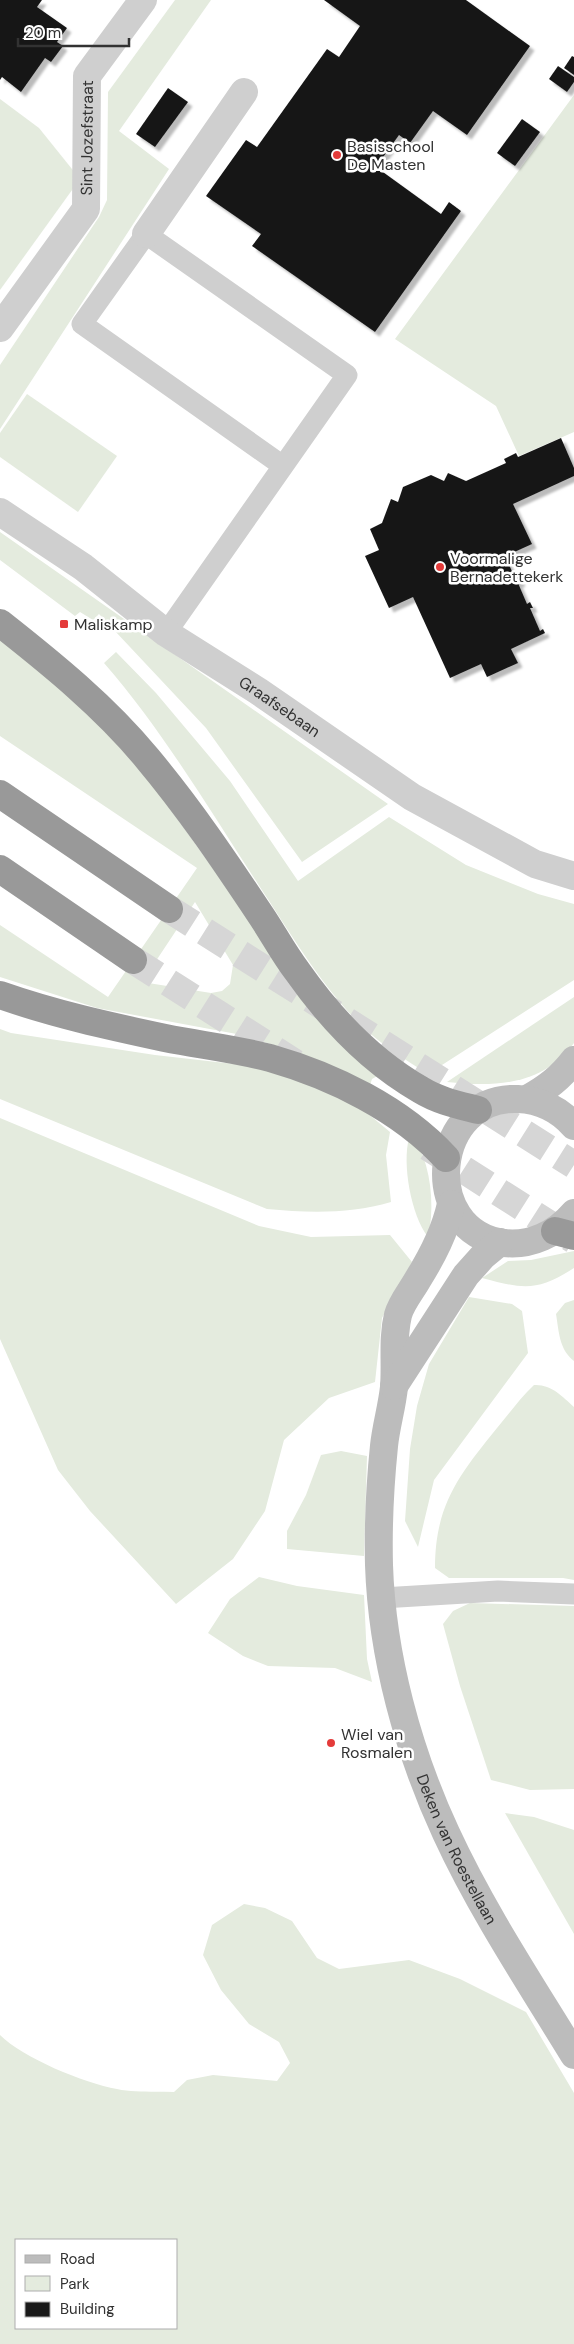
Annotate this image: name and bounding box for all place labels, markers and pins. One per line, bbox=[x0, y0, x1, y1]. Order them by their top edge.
place label: Basisschool De Masten bbox=[347, 136, 434, 175]
marker: Basisschool De Masten bbox=[331, 149, 343, 161]
place label: Voormalige Bernadettekerk bbox=[450, 548, 563, 587]
marker: Voormalige Bernadettekerk bbox=[434, 561, 446, 573]
place label: Maliskamp bbox=[74, 614, 153, 635]
marker: Maliskamp bbox=[58, 618, 70, 630]
place label: Wiel van Rosmalen bbox=[341, 1724, 412, 1763]
marker: Wiel van Rosmalen bbox=[325, 1737, 337, 1749]

